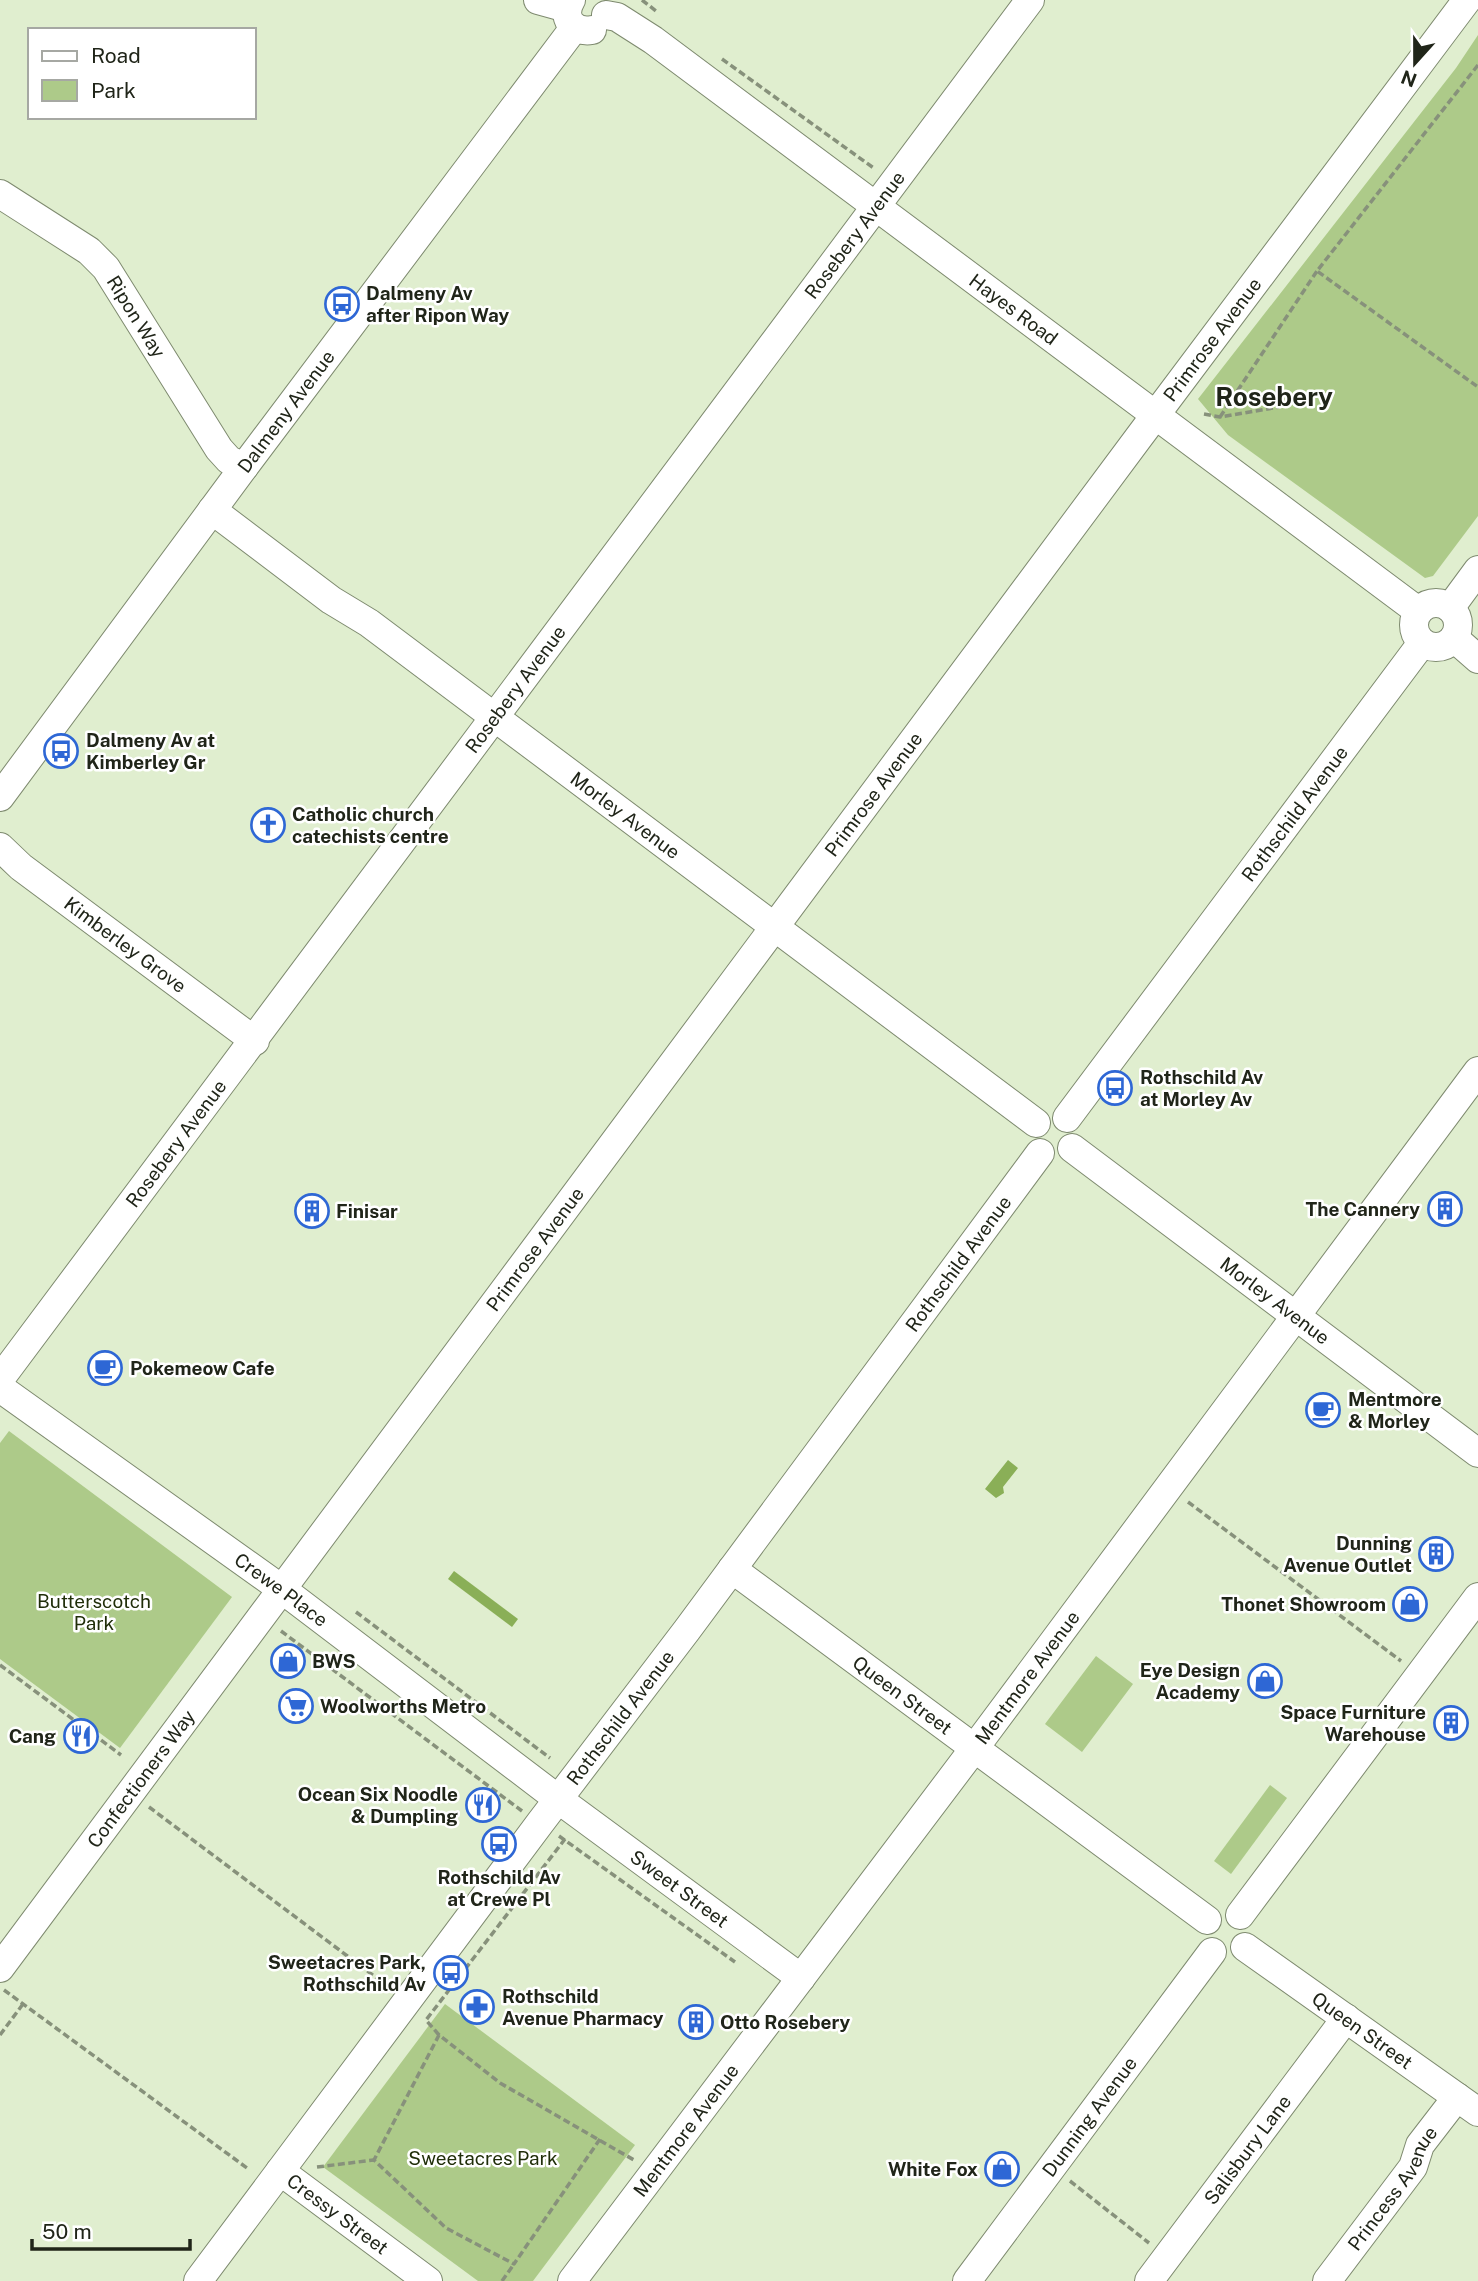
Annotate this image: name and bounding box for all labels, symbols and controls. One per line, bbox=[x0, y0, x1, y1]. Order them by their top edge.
legend bbox=[28, 28, 256, 119]
north arrow bbox=[1380, 28, 1450, 98]
text: Road bbox=[91, 43, 141, 68]
text: N bbox=[1398, 66, 1420, 92]
text: Park bbox=[91, 78, 136, 103]
street label: Rosebery Avenue bbox=[800, 167, 909, 303]
street label: Hayes Road bbox=[965, 269, 1062, 349]
street label: Ripon Way bbox=[103, 272, 170, 362]
street label: Primrose Avenue bbox=[1159, 273, 1266, 406]
place label: Dalmeny Av after Ripon Way bbox=[366, 282, 509, 326]
bus stop icon: Dalmeny Av after Ripon Way bbox=[323, 285, 361, 323]
street label: Dalmeny Avenue bbox=[233, 346, 339, 477]
district label: Rosebery bbox=[1215, 381, 1333, 412]
street label: Rosebery Avenue bbox=[461, 621, 570, 757]
street label: Primrose Avenue bbox=[820, 728, 927, 861]
place label: Dalmeny Av at Kimberley Gr bbox=[86, 729, 215, 773]
bus stop icon: Dalmeny Av at Kimberley Gr bbox=[42, 732, 80, 770]
street label: Rothschild Avenue bbox=[1237, 742, 1352, 886]
street label: Morley Avenue bbox=[566, 767, 684, 863]
place label: Catholic church catechists centre bbox=[292, 803, 449, 847]
church icon: Catholic church catechists centre bbox=[249, 806, 287, 844]
street label: Kimberley Grove bbox=[60, 892, 191, 997]
place label: Rothschild Av at Morley Av bbox=[1140, 1066, 1263, 1110]
bus stop icon: Rothschild Av at Morley Av bbox=[1096, 1069, 1134, 1107]
street label: Rosebery Avenue bbox=[121, 1075, 231, 1212]
street label: Primrose Avenue bbox=[482, 1183, 588, 1315]
building icon: The Cannery bbox=[1426, 1190, 1464, 1228]
street label: Rothschild Avenue bbox=[901, 1191, 1016, 1336]
building icon: Finisar bbox=[293, 1192, 331, 1230]
place label: The Cannery bbox=[1305, 1198, 1420, 1220]
place label: Finisar bbox=[336, 1200, 398, 1222]
street label: Morley Avenue bbox=[1216, 1252, 1334, 1349]
cafe icon: Pokemeow Cafe bbox=[86, 1349, 124, 1387]
place label: Pokemeow Cafe bbox=[130, 1357, 275, 1379]
place label: Mentmore & Morley bbox=[1348, 1388, 1442, 1432]
cafe icon: Mentmore & Morley bbox=[1304, 1391, 1342, 1429]
place label: Dunning Avenue Outlet bbox=[1283, 1532, 1412, 1576]
building icon: Dunning Avenue Outlet bbox=[1417, 1535, 1455, 1573]
street label: Crewe Place bbox=[230, 1548, 332, 1631]
shop icon: Thonet Showroom bbox=[1391, 1585, 1429, 1623]
park label: Butterscotch Park bbox=[37, 1590, 151, 1634]
place label: Thonet Showroom bbox=[1221, 1593, 1386, 1615]
street label: Mentmore Avenue bbox=[970, 1606, 1084, 1748]
shop icon: BWS bbox=[269, 1642, 307, 1680]
street label: Rothschild Avenue bbox=[562, 1646, 678, 1789]
place label: BWS bbox=[312, 1650, 356, 1672]
street label: Queen Street bbox=[849, 1651, 956, 1739]
place label: Eye Design Academy bbox=[1140, 1659, 1240, 1703]
shop icon: Eye Design Academy bbox=[1246, 1662, 1284, 1700]
supermarket icon: Woolworths Metro bbox=[277, 1687, 315, 1725]
place label: Woolworths Metro bbox=[320, 1695, 486, 1717]
place label: Space Furniture Warehouse bbox=[1280, 1701, 1426, 1745]
building icon: Space Furniture Warehouse bbox=[1432, 1704, 1470, 1742]
street label: Confectioners Way bbox=[83, 1706, 199, 1852]
restaurant icon: Cang bbox=[62, 1717, 100, 1755]
place label: Cang bbox=[9, 1725, 56, 1747]
place label: Ocean Six Noodle & Dumpling bbox=[298, 1783, 458, 1827]
restaurant icon: Ocean Six Noodle & Dumpling bbox=[464, 1786, 502, 1824]
bus stop icon: Rothschild Av at Crewe Pl bbox=[480, 1825, 518, 1863]
street label: Sweet Street bbox=[626, 1845, 733, 1932]
place label: Rothschild Av at Crewe Pl bbox=[437, 1866, 561, 1910]
place label: Sweetacres Park, Rothschild Av bbox=[268, 1951, 426, 1995]
bus stop icon: Sweetacres Park, Rothschild Av bbox=[432, 1954, 470, 1992]
place label: Rothschild Avenue Pharmacy bbox=[502, 1985, 664, 2029]
street label: Queen Street bbox=[1308, 1987, 1417, 2073]
pharmacy icon: Rothschild Avenue Pharmacy bbox=[458, 1988, 496, 2026]
building icon: Otto Rosebery bbox=[677, 2003, 715, 2041]
place label: Otto Rosebery bbox=[720, 2011, 851, 2033]
street label: Dunning Avenue bbox=[1038, 2052, 1141, 2181]
street label: Mentmore Avenue bbox=[629, 2060, 743, 2201]
street label: Salisbury Lane bbox=[1199, 2091, 1295, 2209]
street label: Princess Avenue bbox=[1343, 2122, 1441, 2255]
park label: Sweetacres Park bbox=[408, 2147, 558, 2169]
shop icon: White Fox bbox=[983, 2150, 1021, 2188]
place label: White Fox bbox=[888, 2158, 978, 2180]
street label: Cressy Street bbox=[283, 2169, 393, 2259]
scale bar bbox=[32, 2208, 189, 2252]
text: 50 m bbox=[42, 2219, 92, 2244]

